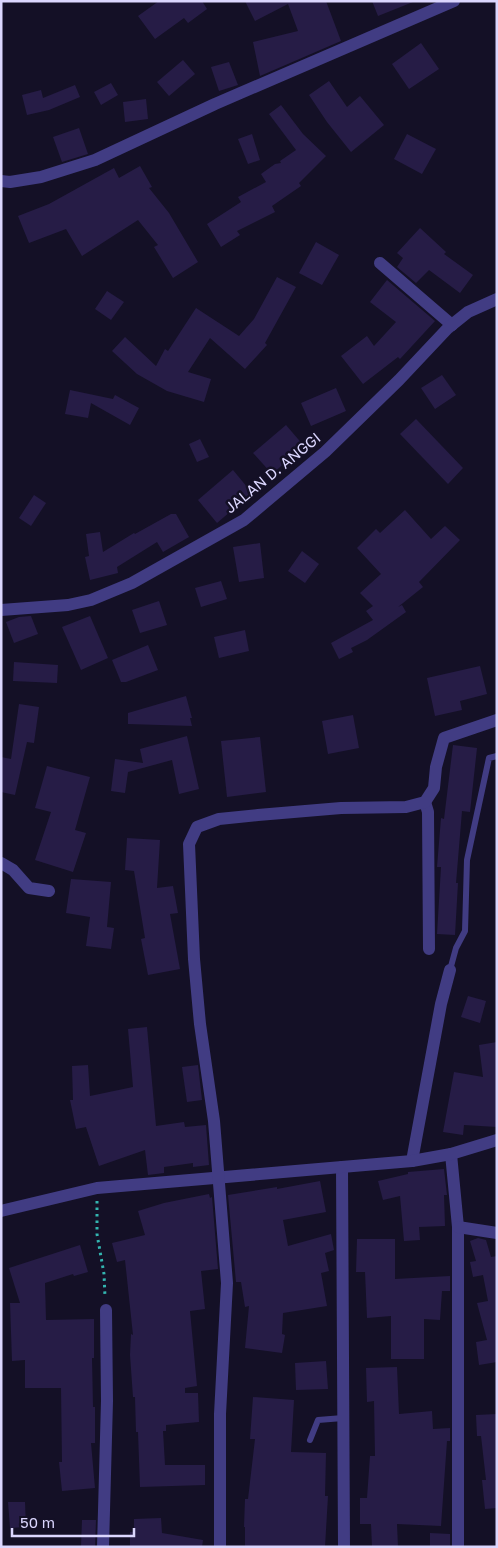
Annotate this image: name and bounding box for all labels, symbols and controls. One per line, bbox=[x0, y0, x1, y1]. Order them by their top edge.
street label: JALAN D. ANGGI bbox=[221, 428, 324, 516]
scale bar bbox=[12, 1506, 135, 1538]
text: 50 m bbox=[20, 1513, 55, 1531]

